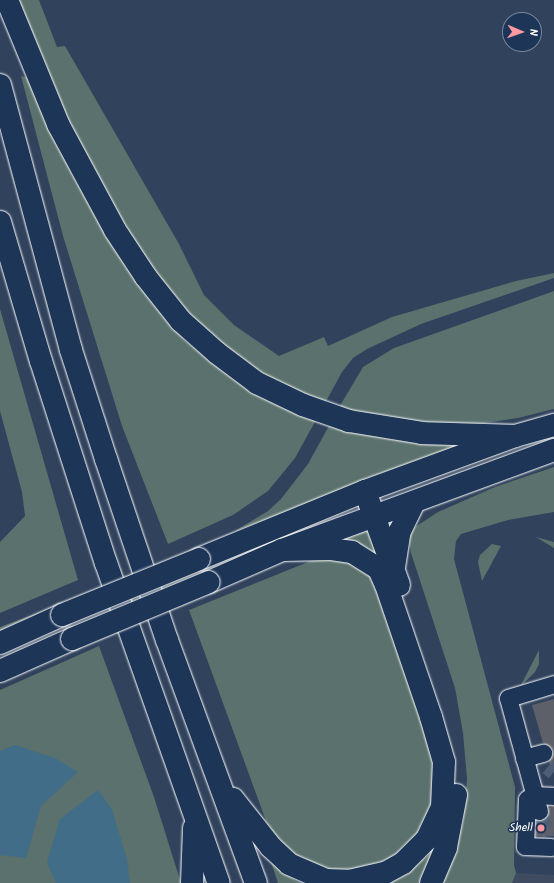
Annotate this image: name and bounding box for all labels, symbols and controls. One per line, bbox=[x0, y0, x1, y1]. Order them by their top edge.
north arrow bbox=[502, 12, 542, 52]
text: N bbox=[524, 29, 542, 36]
place label: Shell bbox=[509, 821, 533, 835]
marker: Shell bbox=[536, 823, 546, 833]

